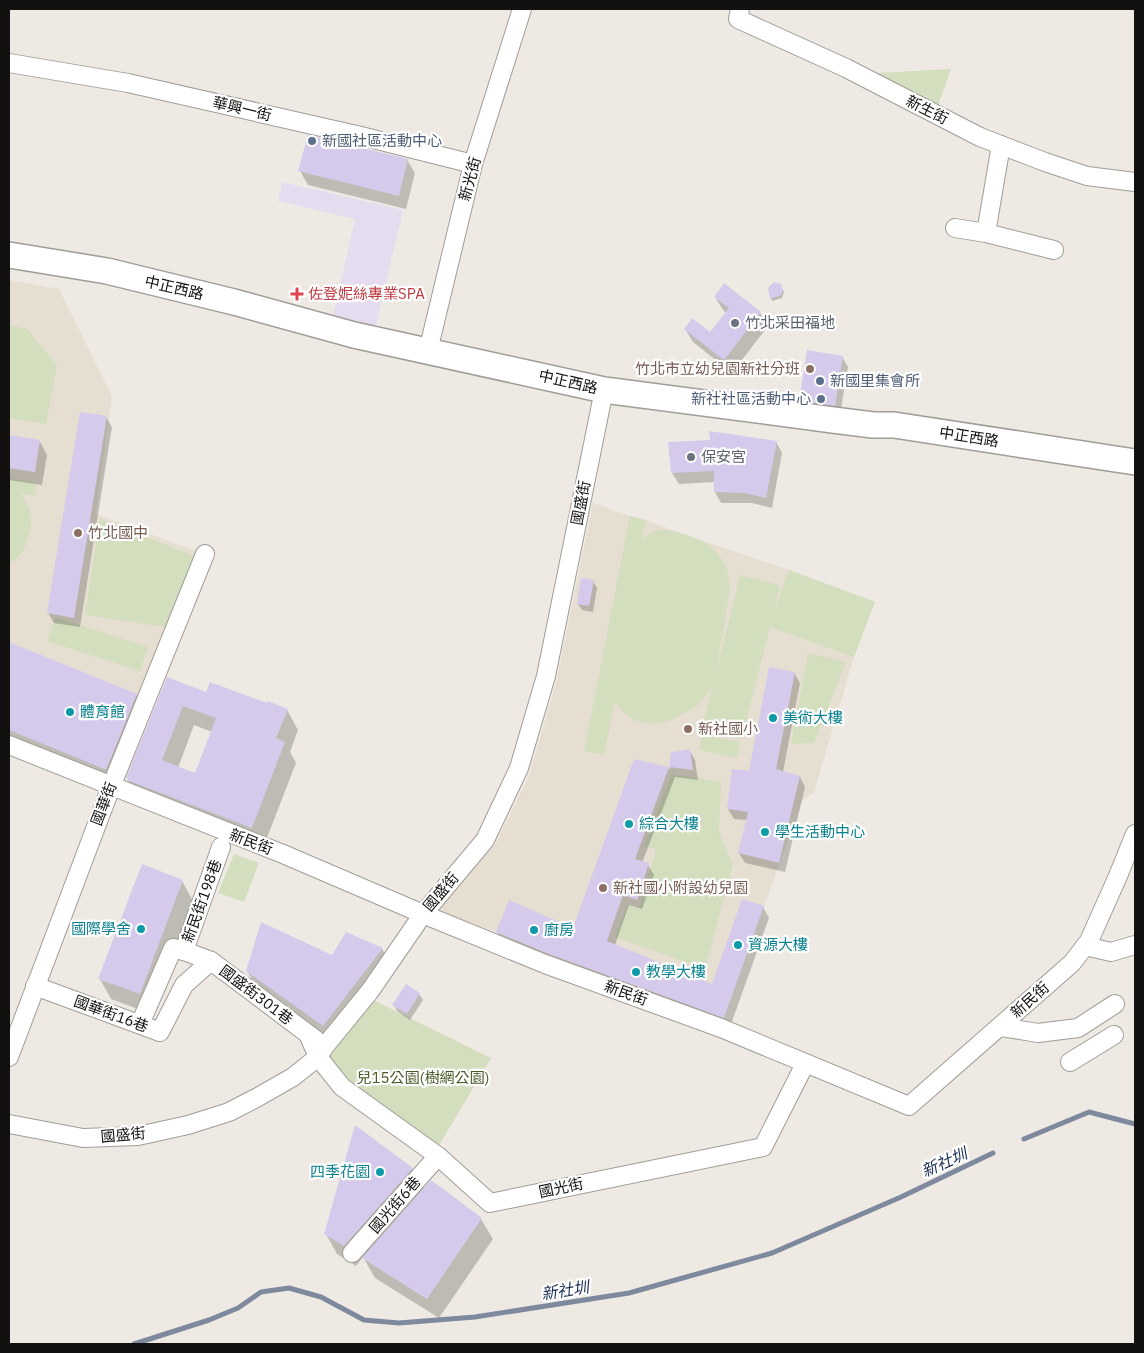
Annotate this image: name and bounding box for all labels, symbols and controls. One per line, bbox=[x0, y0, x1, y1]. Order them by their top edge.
street label: 新生街 bbox=[903, 91, 952, 128]
street label: 華興一街 bbox=[211, 93, 273, 125]
place label: 新國社區活動中心 bbox=[322, 131, 442, 150]
marker: 新國社區活動中心 bbox=[306, 135, 318, 147]
street label: 新光街 bbox=[455, 155, 485, 203]
street label: 中正西路 bbox=[143, 272, 205, 304]
place label: 佐登妮絲專業SPA bbox=[308, 284, 425, 303]
marker: 佐登妮絲專業SPA bbox=[290, 287, 304, 301]
place label: 竹北采田福地 bbox=[745, 313, 835, 332]
marker: 竹北采田福地 bbox=[729, 317, 741, 329]
place label: 竹北市立幼兒園新社分班 bbox=[635, 359, 800, 378]
marker: 竹北市立幼兒園新社分班 bbox=[804, 363, 816, 375]
street label: 中正西路 bbox=[537, 366, 599, 398]
place label: 新國里集會所 bbox=[830, 371, 920, 390]
marker: 新國里集會所 bbox=[814, 375, 826, 387]
place label: 新社社區活動中心 bbox=[691, 389, 811, 408]
marker: 新社社區活動中心 bbox=[815, 393, 827, 405]
street label: 中正西路 bbox=[938, 422, 1000, 451]
place label: 保安宮 bbox=[701, 447, 746, 466]
marker: 保安宮 bbox=[685, 451, 697, 463]
street label: 國盛街 bbox=[567, 479, 594, 527]
place label: 竹北國中 bbox=[88, 523, 148, 542]
marker: 竹北國中 bbox=[72, 527, 84, 539]
place label: 體育館 bbox=[80, 702, 125, 721]
marker: 體育館 bbox=[64, 706, 76, 718]
place label: 美術大樓 bbox=[783, 708, 843, 727]
marker: 美術大樓 bbox=[767, 712, 779, 724]
place label: 新社國小 bbox=[698, 719, 758, 738]
marker: 新社國小 bbox=[682, 723, 694, 735]
street label: 國華街 bbox=[87, 779, 120, 828]
place label: 綜合大樓 bbox=[639, 814, 699, 833]
marker: 綜合大樓 bbox=[623, 818, 635, 830]
place label: 學生活動中心 bbox=[775, 822, 865, 841]
street label: 新民街 bbox=[227, 825, 276, 858]
marker: 學生活動中心 bbox=[759, 826, 771, 838]
street label: 新民街198巷 bbox=[178, 857, 225, 945]
street label: 國盛街 bbox=[419, 868, 462, 915]
place label: 新社國小附設幼兒園 bbox=[613, 878, 748, 897]
marker: 新社國小附設幼兒園 bbox=[597, 882, 609, 894]
place label: 國際學舍 bbox=[71, 919, 131, 938]
place label: 廚房 bbox=[544, 920, 574, 939]
marker: 國際學舍 bbox=[135, 923, 147, 935]
marker: 廚房 bbox=[528, 924, 540, 936]
place label: 資源大樓 bbox=[748, 935, 808, 954]
marker: 資源大樓 bbox=[732, 939, 744, 951]
street label: 國盛街301巷 bbox=[216, 961, 297, 1028]
place label: 教學大樓 bbox=[646, 962, 706, 981]
marker: 教學大樓 bbox=[630, 966, 642, 978]
street label: 新民街 bbox=[602, 976, 651, 1009]
street label: 新民街 bbox=[1007, 978, 1053, 1022]
street label: 國華街16巷 bbox=[71, 991, 151, 1036]
park label: 兒15公園(樹網公園) bbox=[356, 1068, 490, 1087]
street label: 國盛街 bbox=[100, 1123, 146, 1146]
water label: 新社圳 bbox=[918, 1142, 972, 1181]
place label: 四季花園 bbox=[310, 1162, 370, 1181]
marker: 四季花園 bbox=[374, 1166, 386, 1178]
street label: 國光街6巷 bbox=[365, 1172, 424, 1237]
street label: 國光街 bbox=[537, 1174, 585, 1201]
water label: 新社圳 bbox=[540, 1276, 592, 1304]

